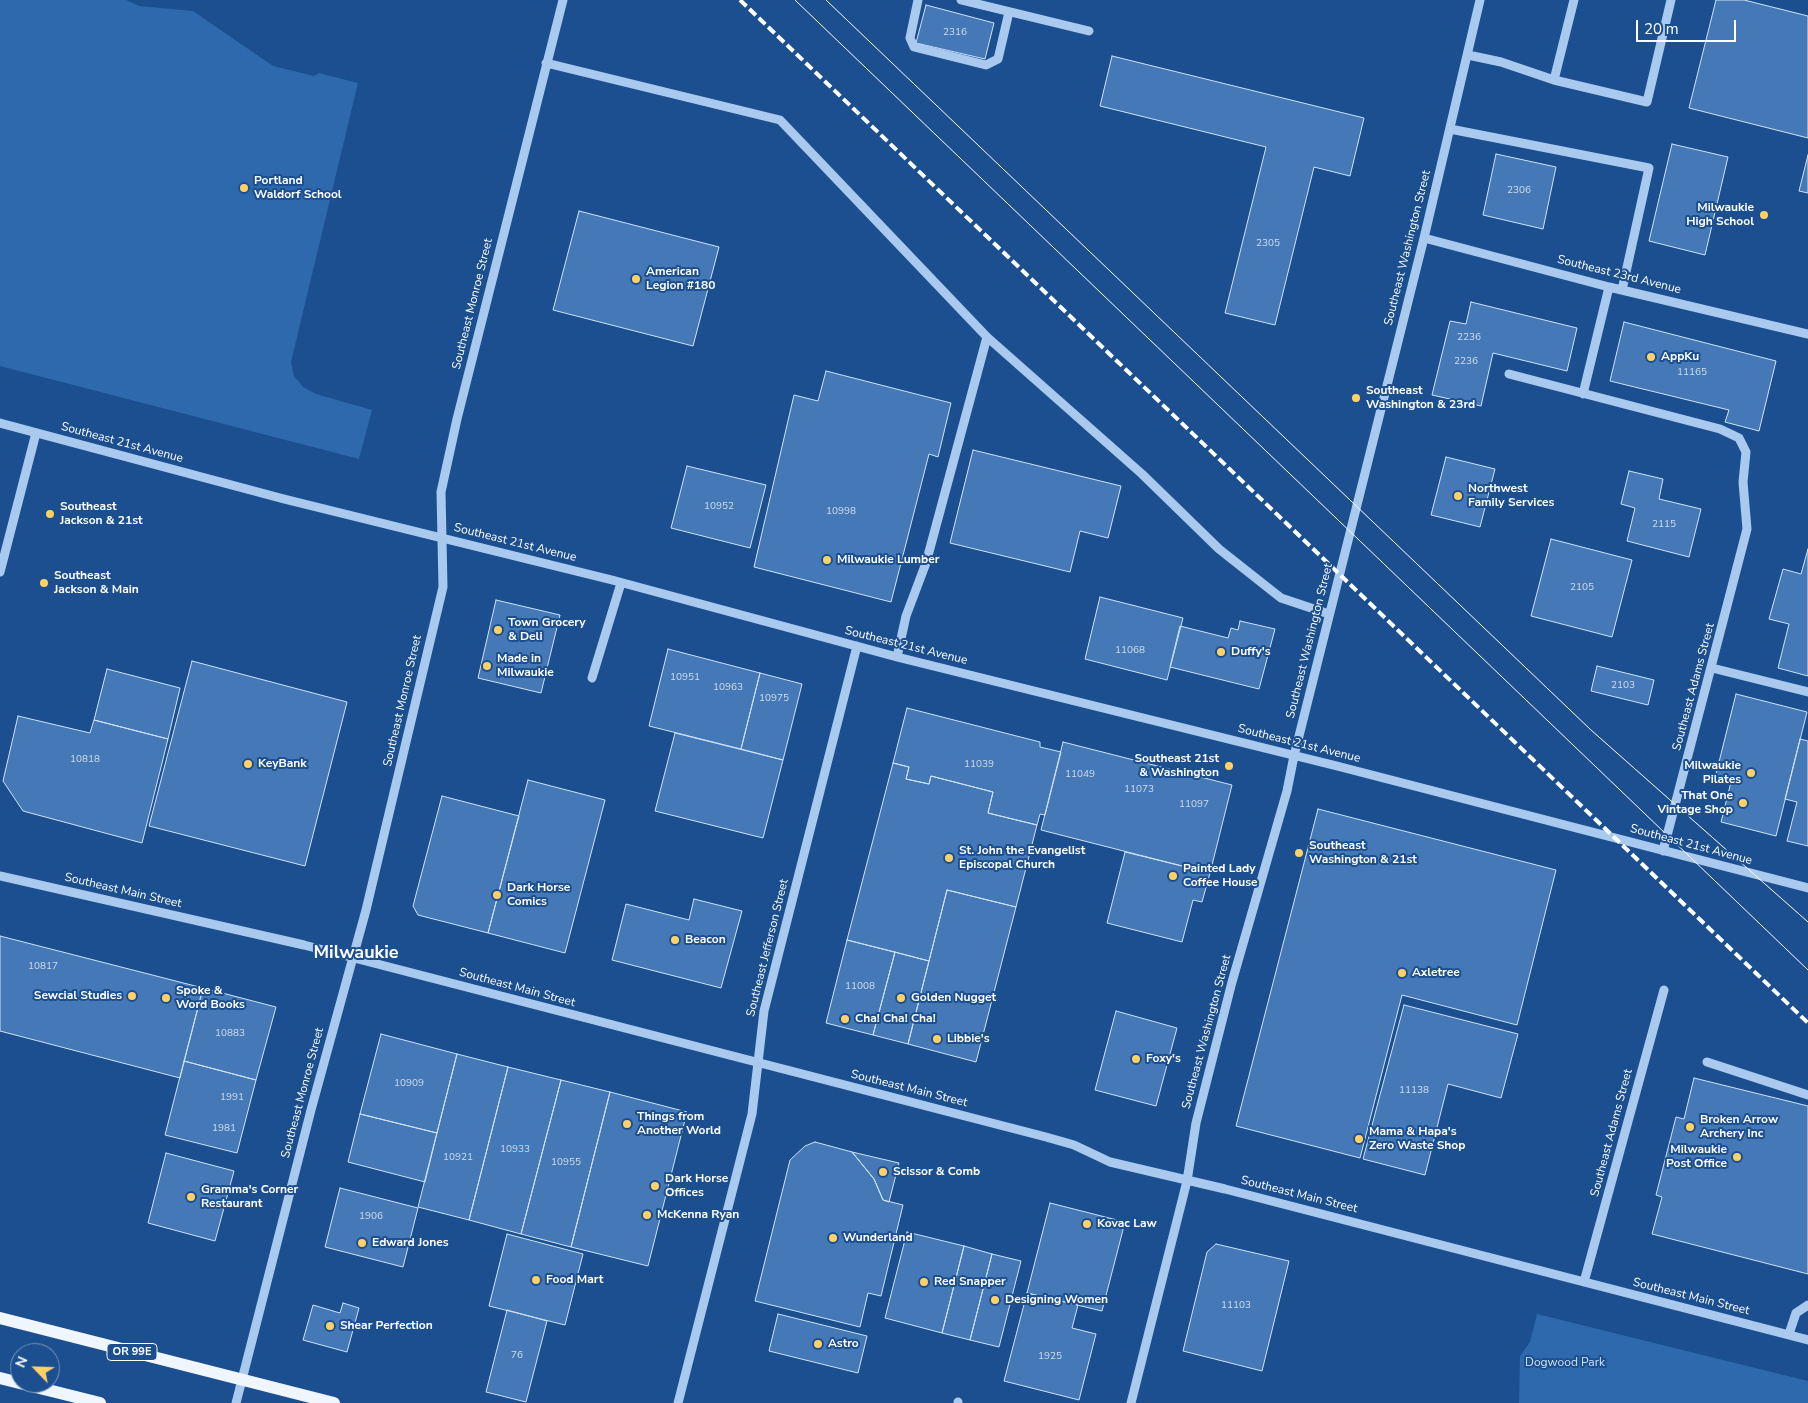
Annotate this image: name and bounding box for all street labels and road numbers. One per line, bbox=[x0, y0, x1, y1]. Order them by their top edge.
street label: Southeast Washington Street bbox=[1382, 169, 1434, 327]
street label: Southeast Monroe Street bbox=[450, 237, 496, 371]
street label: Southeast 23rd Avenue bbox=[1556, 253, 1682, 297]
street label: Southeast 21st Avenue bbox=[59, 420, 185, 466]
street label: Southeast 21st Avenue bbox=[452, 521, 578, 565]
street label: Southeast Washington Street bbox=[1284, 562, 1336, 720]
street label: Southeast Adams Street bbox=[1670, 622, 1718, 752]
street label: Southeast 21st Avenue bbox=[843, 624, 969, 668]
street label: Southeast Monroe Street bbox=[381, 634, 425, 768]
street label: Southeast 21st Avenue bbox=[1236, 722, 1362, 766]
street label: Southeast 21st Avenue bbox=[1628, 822, 1754, 868]
street label: Southeast Main Street bbox=[63, 871, 183, 911]
street label: Southeast Jefferson Street bbox=[744, 878, 792, 1018]
street label: Southeast Washington Street bbox=[1179, 953, 1235, 1111]
street label: Southeast Main Street bbox=[457, 966, 577, 1010]
street label: Southeast Monroe Street bbox=[279, 1026, 327, 1160]
street label: Southeast Main Street bbox=[849, 1068, 969, 1110]
street label: Southeast Adams Street bbox=[1588, 1068, 1636, 1198]
street label: Southeast Main Street bbox=[1239, 1174, 1359, 1216]
street label: Southeast Main Street bbox=[1631, 1276, 1751, 1318]
road number: OR 99E bbox=[107, 1344, 157, 1360]

